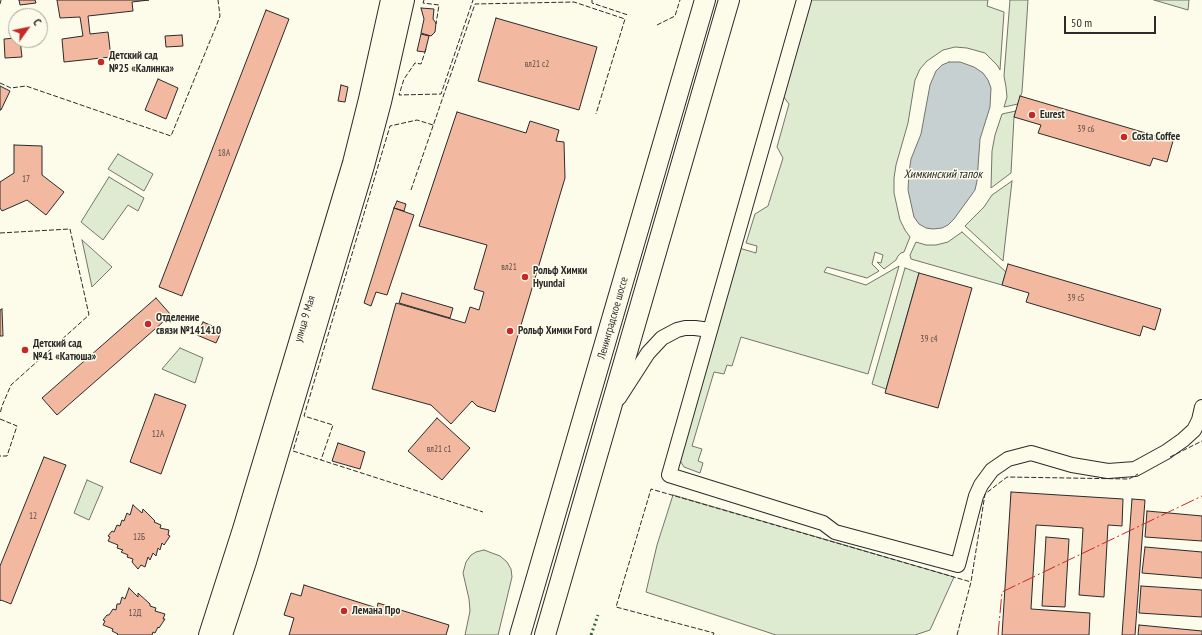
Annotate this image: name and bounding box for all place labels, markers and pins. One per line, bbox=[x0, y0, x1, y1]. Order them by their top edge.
place label: Детский сад №25 «Калинка» bbox=[109, 49, 174, 75]
marker: Детский сад №25 «Калинка» bbox=[96, 57, 106, 67]
place label: Eurest bbox=[1040, 108, 1065, 122]
marker: Eurest bbox=[1027, 110, 1037, 120]
place label: Costa Coffee bbox=[1132, 130, 1180, 144]
marker: Costa Coffee bbox=[1119, 132, 1129, 142]
place label: Рольф Химки Hyundai bbox=[533, 264, 587, 290]
marker: Рольф Химки Hyundai bbox=[520, 272, 530, 282]
place label: Отделение связи №141410 bbox=[156, 311, 221, 337]
marker: Отделение связи №141410 bbox=[143, 319, 153, 329]
place label: Рольф Химки Ford bbox=[518, 324, 592, 338]
marker: Рольф Химки Ford bbox=[505, 326, 515, 336]
place label: Детский сад №41 «Катюша» bbox=[33, 337, 96, 363]
marker: Детский сад №41 «Катюша» bbox=[20, 345, 30, 355]
place label: Лемана Про bbox=[352, 604, 400, 618]
marker: Лемана Про bbox=[339, 606, 349, 616]

